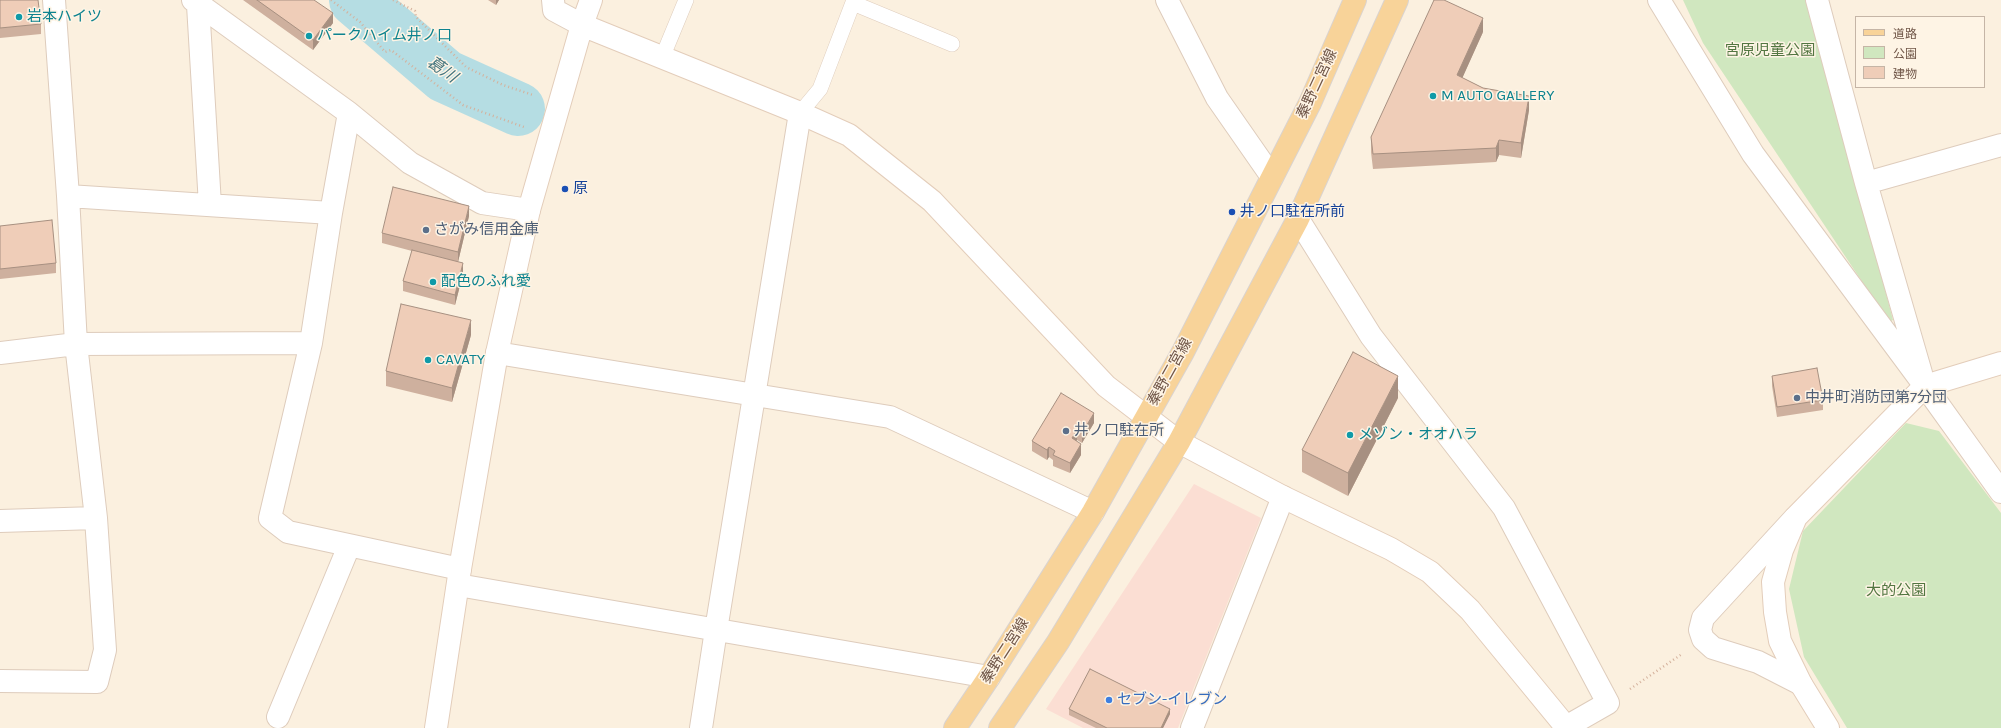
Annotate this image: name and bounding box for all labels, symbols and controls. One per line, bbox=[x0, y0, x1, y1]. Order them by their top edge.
place label: 岩本ハイツ bbox=[27, 8, 102, 26]
marker: 岩本ハイツ bbox=[14, 12, 24, 22]
legend bbox=[1855, 16, 1985, 88]
place label: パークハイム井ノ口 bbox=[317, 27, 452, 45]
text: 道路 bbox=[1893, 27, 1917, 41]
marker: パークハイム井ノ口 bbox=[304, 31, 314, 41]
park label: 宮原児童公園 bbox=[1725, 42, 1815, 60]
street label: 秦野二宮線 bbox=[1293, 46, 1341, 122]
text: 公園 bbox=[1893, 47, 1917, 61]
water label: 葛川 bbox=[423, 53, 461, 87]
text: 建物 bbox=[1893, 67, 1917, 81]
place label: M AUTO GALLERY bbox=[1441, 87, 1555, 105]
marker: M AUTO GALLERY bbox=[1428, 91, 1438, 101]
place label: 原 bbox=[573, 180, 588, 198]
marker: 原 bbox=[560, 184, 570, 194]
place label: 井ノ口駐在所前 bbox=[1240, 203, 1345, 221]
marker: 井ノ口駐在所前 bbox=[1227, 207, 1237, 217]
place label: さがみ信用金庫 bbox=[434, 221, 539, 239]
marker: さがみ信用金庫 bbox=[421, 225, 431, 235]
place label: 配色のふれ愛 bbox=[441, 273, 531, 291]
marker: 配色のふれ愛 bbox=[428, 277, 438, 287]
street label: 秦野二宮線 bbox=[1144, 335, 1196, 409]
place label: CAVATY bbox=[436, 351, 485, 369]
marker: CAVATY bbox=[423, 355, 433, 365]
place label: 中井町消防団第7分団 bbox=[1805, 389, 1947, 407]
marker: 中井町消防団第7分団 bbox=[1792, 393, 1802, 403]
place label: 井ノ口駐在所 bbox=[1074, 422, 1164, 440]
marker: 井ノ口駐在所 bbox=[1061, 426, 1071, 436]
place label: メゾン・オオハラ bbox=[1358, 426, 1478, 444]
marker: メゾン・オオハラ bbox=[1345, 430, 1355, 440]
park label: 大的公園 bbox=[1866, 582, 1926, 600]
street label: 秦野二宮線 bbox=[977, 615, 1033, 687]
place label: セブン-イレブン bbox=[1117, 691, 1227, 709]
marker: セブン-イレブン bbox=[1104, 695, 1114, 705]

